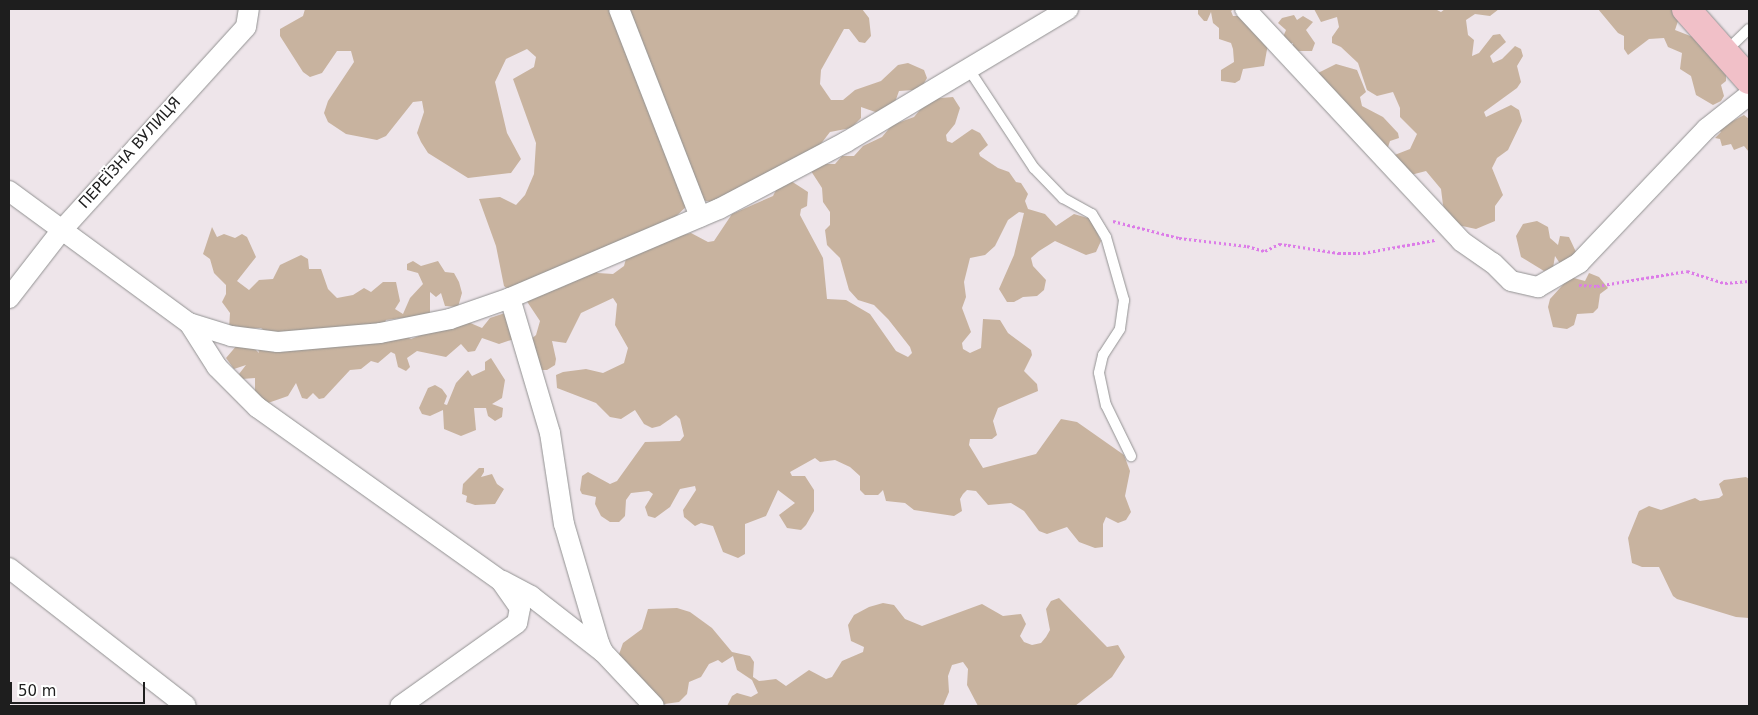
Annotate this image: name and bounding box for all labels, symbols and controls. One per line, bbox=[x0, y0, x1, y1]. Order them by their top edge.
street label: ПЕРЕЇЗНА ВУЛИЦЯ bbox=[75, 94, 185, 212]
scale bar bbox=[12, 672, 148, 704]
text: 50 m bbox=[18, 682, 56, 700]

